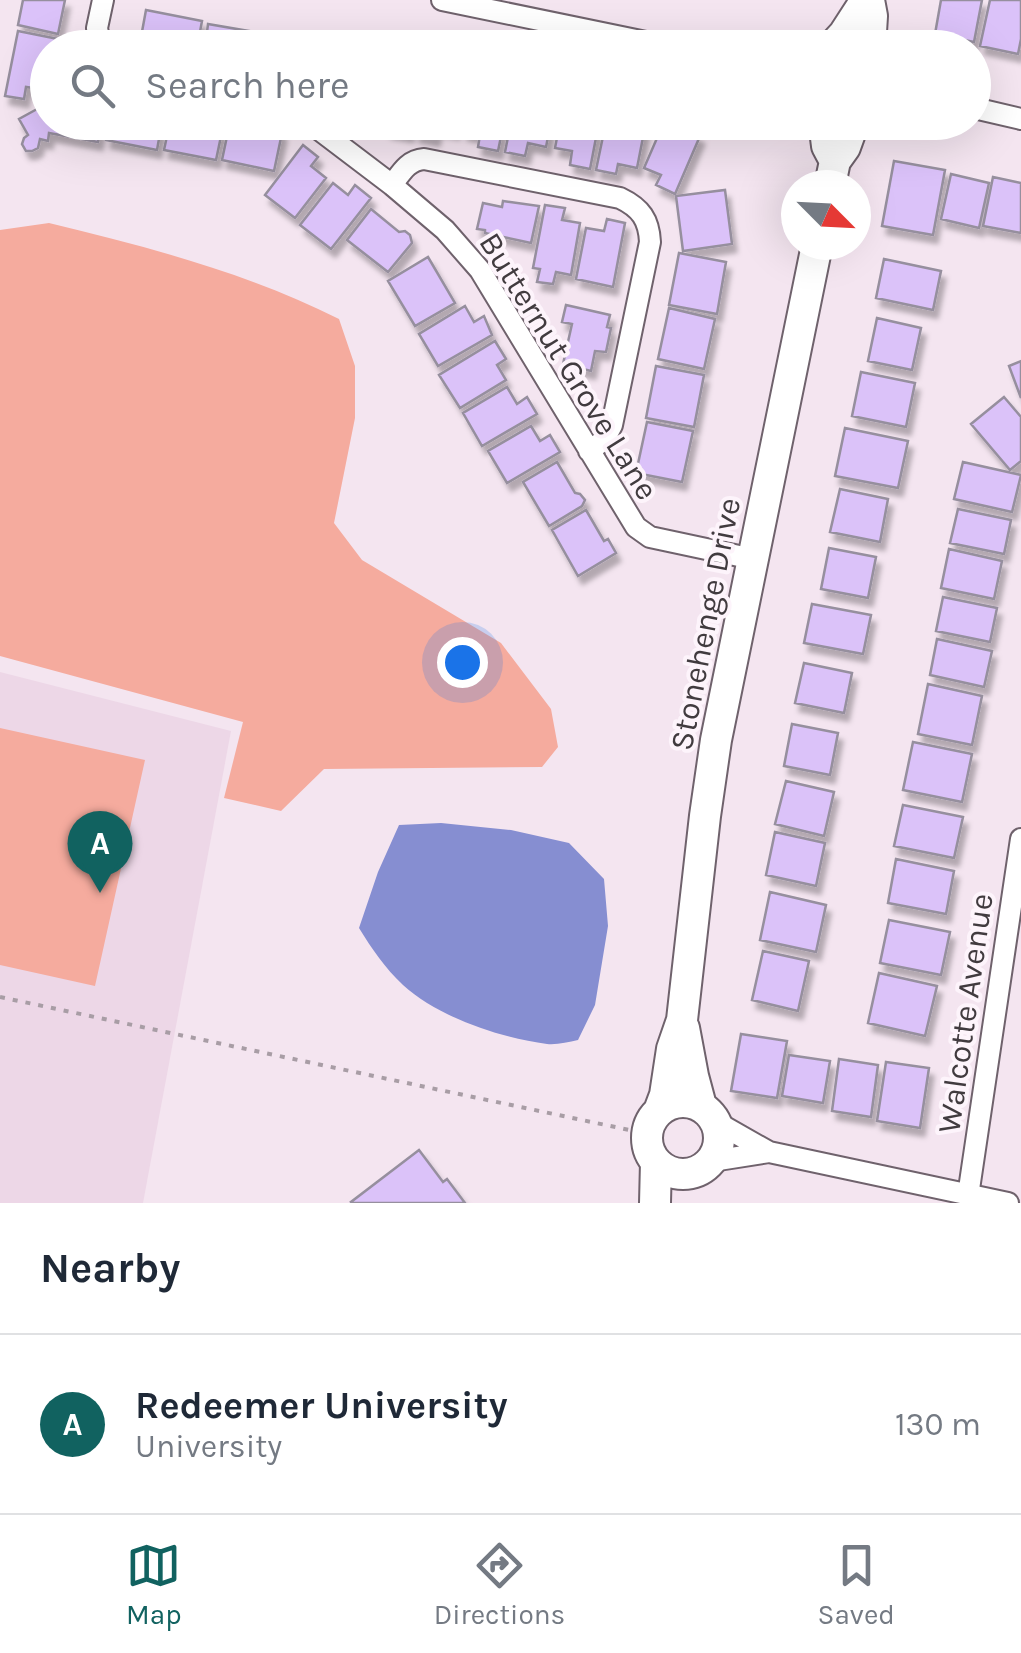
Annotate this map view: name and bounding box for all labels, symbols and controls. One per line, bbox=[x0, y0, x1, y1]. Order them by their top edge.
search box bbox=[30, 30, 991, 140]
icon: search bbox=[65, 58, 120, 113]
text: Search here bbox=[145, 63, 349, 108]
north arrow bbox=[781, 170, 871, 260]
street label: Butternut Grove Lane bbox=[471, 226, 666, 507]
street label: Stonehenge Drive bbox=[663, 495, 748, 754]
your location bbox=[437, 637, 488, 688]
pin: A bbox=[68, 810, 132, 893]
street label: Walcotte Avenue bbox=[930, 891, 1001, 1135]
text: Nearby bbox=[40, 1243, 180, 1293]
text: Redeemer University bbox=[135, 1383, 508, 1428]
text: A bbox=[62, 1406, 83, 1443]
text: 130 m bbox=[895, 1406, 981, 1443]
text: University bbox=[135, 1428, 282, 1465]
tab: Map bbox=[126, 1538, 182, 1631]
tab: Directions bbox=[434, 1538, 565, 1631]
tab: Saved bbox=[817, 1538, 895, 1631]

